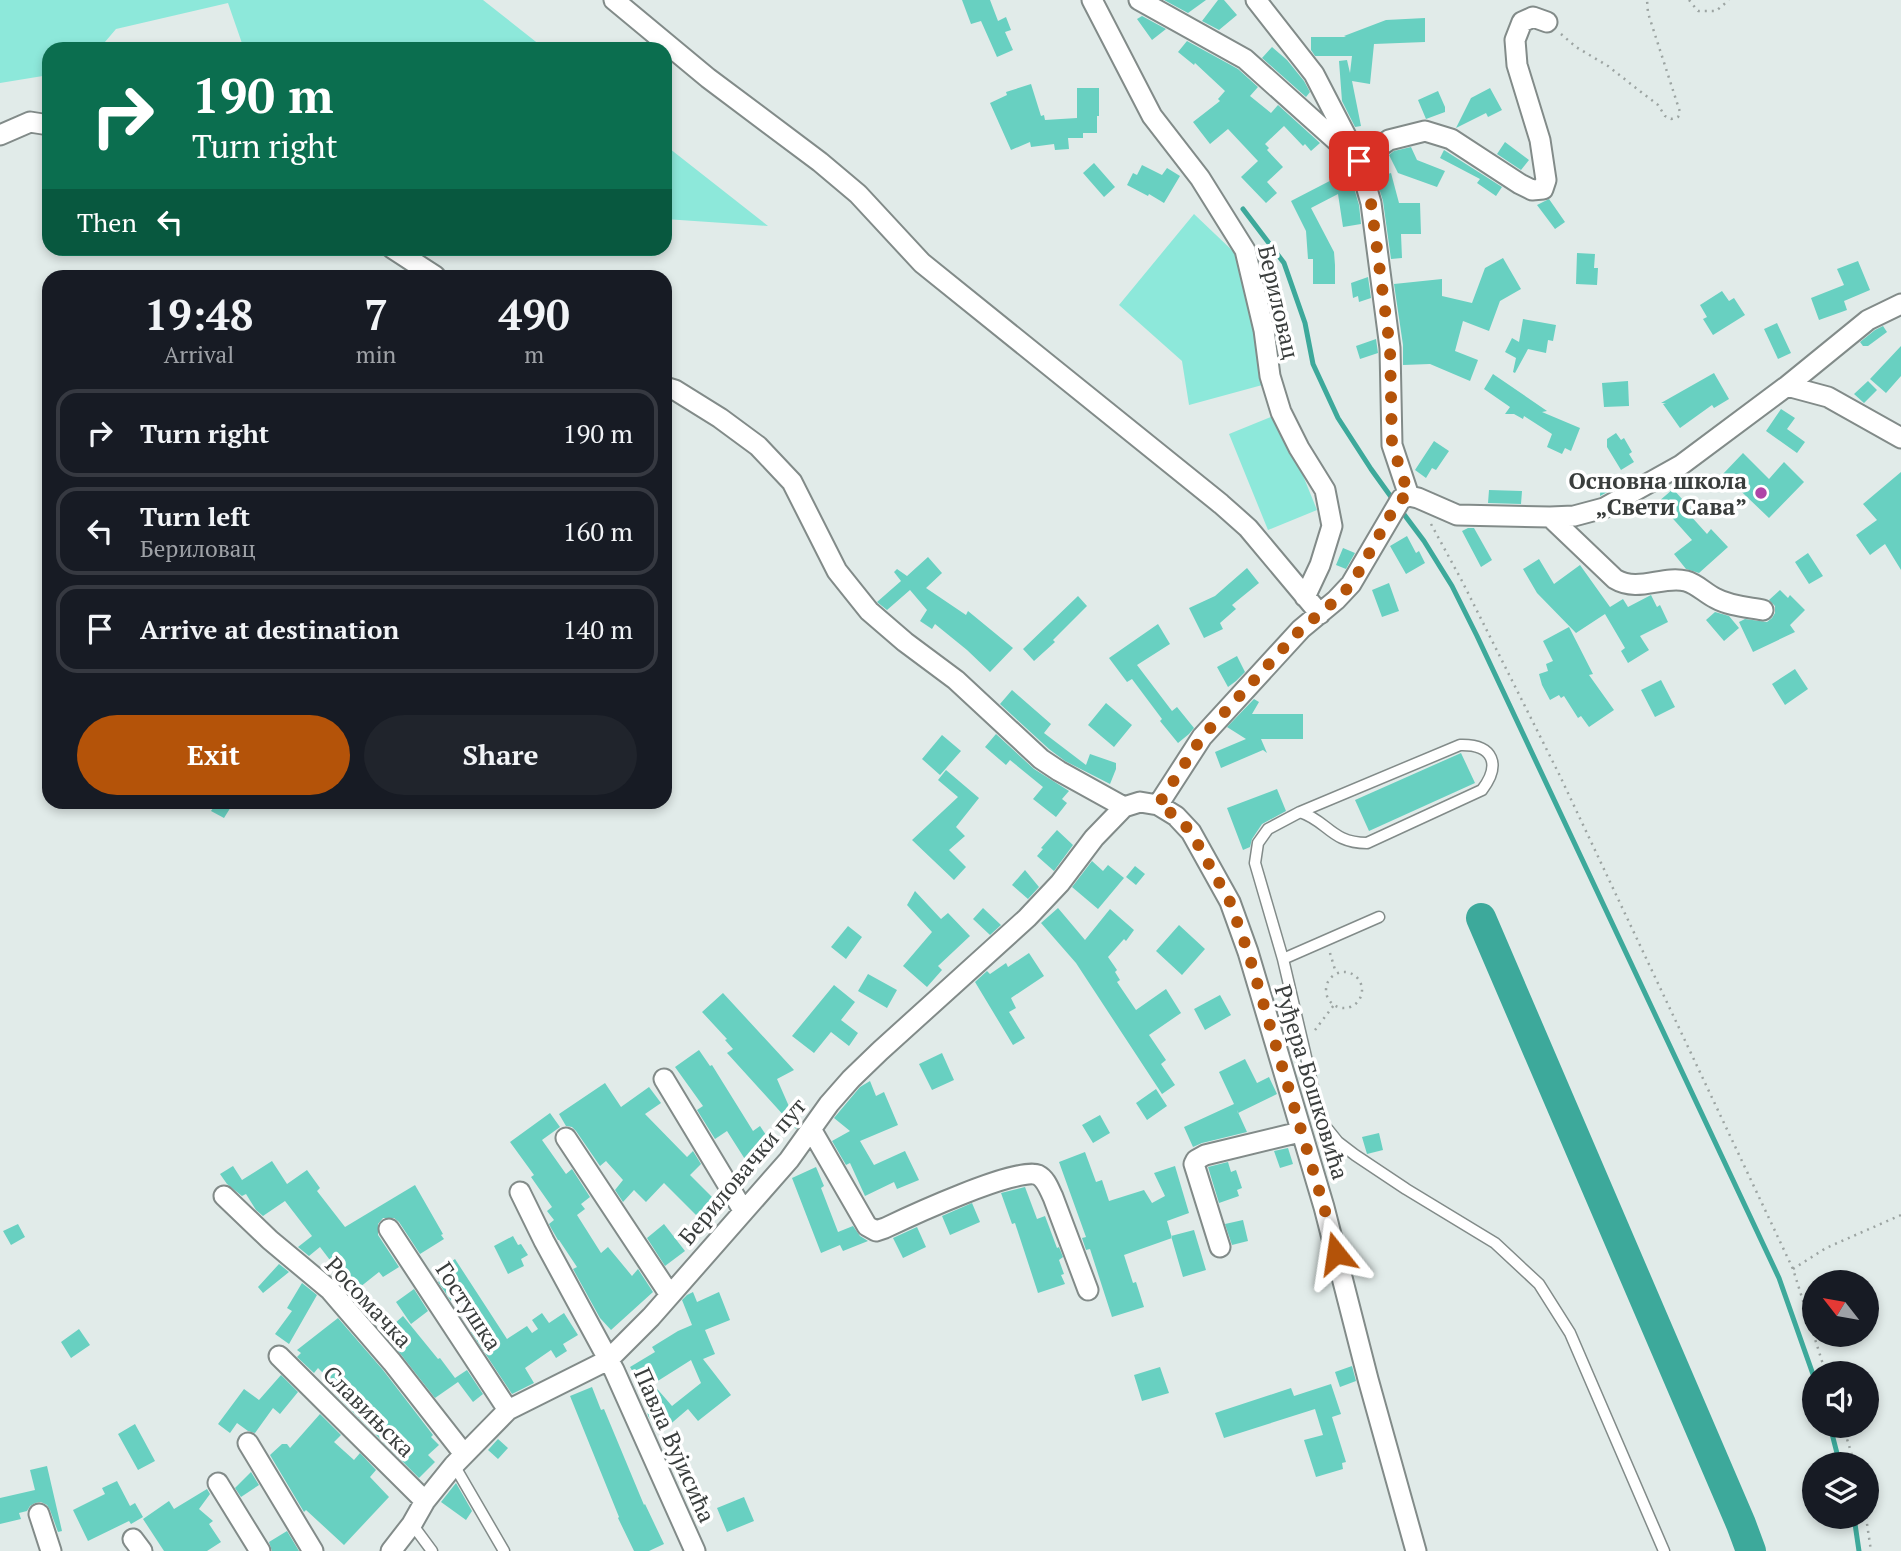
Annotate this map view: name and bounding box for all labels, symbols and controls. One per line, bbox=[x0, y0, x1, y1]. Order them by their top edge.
text: 190 m bbox=[192, 62, 334, 127]
icon: right bbox=[77, 70, 168, 161]
text: Turn right bbox=[192, 125, 338, 167]
pin bbox=[1329, 131, 1389, 191]
icon: arrive bbox=[1340, 142, 1378, 180]
icon: left bbox=[151, 203, 189, 241]
text: Then bbox=[77, 205, 137, 239]
street label: Бериловац bbox=[1251, 242, 1307, 362]
text: 19:48 bbox=[144, 286, 254, 342]
text: 7 bbox=[364, 286, 388, 342]
text: 490 bbox=[499, 286, 570, 342]
text: Arrival bbox=[164, 339, 234, 370]
text: min bbox=[356, 339, 396, 370]
text: m bbox=[524, 339, 544, 370]
icon: right bbox=[81, 414, 119, 452]
text: Turn right bbox=[140, 416, 269, 450]
text: 190 m bbox=[563, 416, 633, 450]
place label: Основна школа „Свети Сава” bbox=[1568, 465, 1747, 522]
marker: Основна школа „Свети Сава” bbox=[1753, 485, 1769, 501]
text: Turn left bbox=[140, 499, 250, 533]
icon: left bbox=[81, 512, 119, 550]
text: 160 m bbox=[563, 514, 633, 548]
text: Бериловац bbox=[140, 533, 256, 564]
icon: arrive bbox=[81, 610, 119, 648]
text: Arrive at destination bbox=[140, 612, 399, 646]
text: 140 m bbox=[563, 612, 633, 646]
button: Exit bbox=[77, 715, 350, 795]
button: Share bbox=[364, 715, 637, 795]
street label: Руђера Бошковића bbox=[1268, 981, 1356, 1184]
street label: Бериловачки пут bbox=[671, 1091, 813, 1251]
position arrow bbox=[1299, 1216, 1373, 1290]
street label: Росомачка bbox=[319, 1250, 420, 1355]
street label: Гостушка bbox=[429, 1256, 509, 1357]
north arrow bbox=[1802, 1270, 1880, 1348]
map controls bbox=[1802, 1270, 1879, 1529]
street label: Славињска bbox=[316, 1358, 422, 1464]
button: sound bbox=[1802, 1361, 1879, 1438]
street label: Павла Вујисића bbox=[627, 1363, 723, 1528]
button: layers bbox=[1802, 1452, 1879, 1529]

